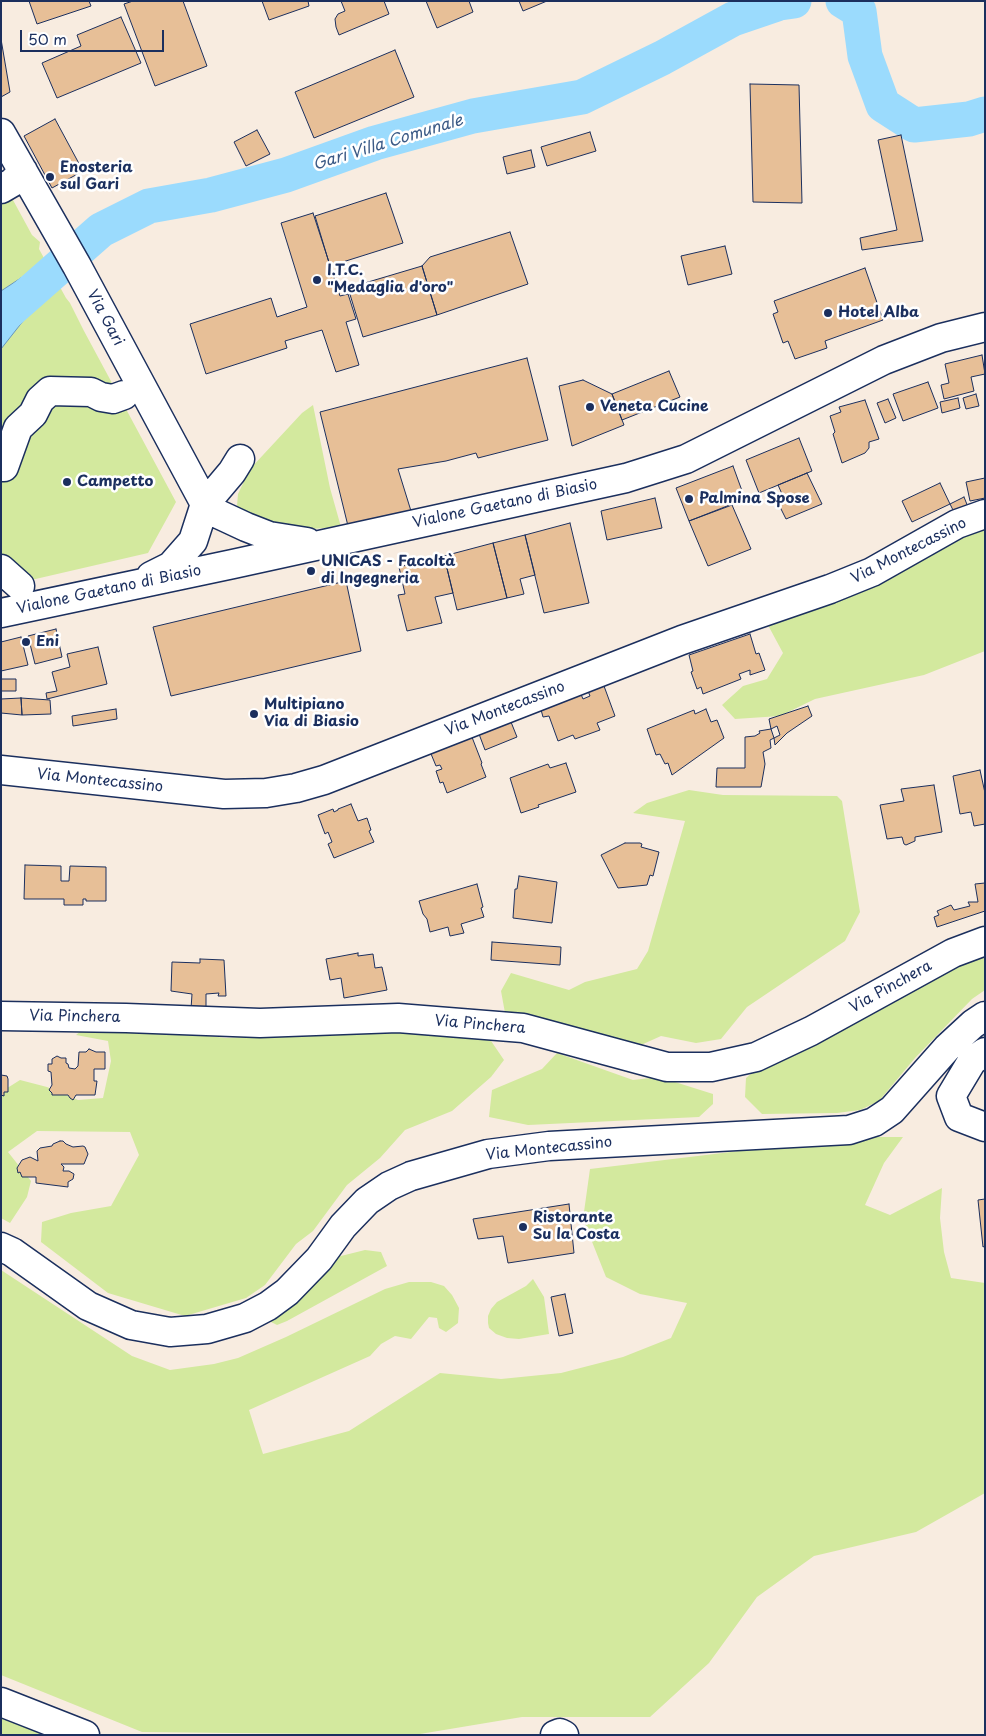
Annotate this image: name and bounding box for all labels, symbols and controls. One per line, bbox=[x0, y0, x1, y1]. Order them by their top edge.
scale bar bbox=[22, 20, 166, 52]
text: 50 m bbox=[28, 27, 67, 50]
water label: Gari Villa Comunale bbox=[311, 111, 465, 175]
place label: Enosteria sul Gari bbox=[60, 159, 133, 194]
marker: Enosteria sul Gari bbox=[44, 171, 56, 183]
place label: I.T.C. "Medaglia d'oro" bbox=[327, 262, 453, 297]
marker: I.T.C. "Medaglia d'oro" bbox=[311, 274, 323, 286]
street label: Via Gari bbox=[83, 287, 127, 349]
place label: Hotel Alba bbox=[838, 304, 919, 322]
marker: Hotel Alba bbox=[822, 307, 834, 319]
place label: Veneta Cucine bbox=[600, 398, 708, 416]
marker: Veneta Cucine bbox=[584, 401, 596, 413]
place label: Campetto bbox=[77, 473, 153, 491]
marker: Campetto bbox=[61, 476, 73, 488]
street label: Vialone Gaetano di Biasio bbox=[411, 476, 599, 532]
place label: Palmina Spose bbox=[699, 490, 810, 508]
marker: Palmina Spose bbox=[683, 493, 695, 505]
street label: Via Montecassino bbox=[848, 514, 970, 588]
place label: UNICAS - Facoltà di Ingegneria bbox=[321, 553, 455, 588]
street label: Vialone Gaetano di Biasio bbox=[15, 562, 203, 618]
marker: UNICAS - Facoltà di Ingegneria bbox=[305, 565, 317, 577]
place label: Eni bbox=[36, 633, 59, 651]
marker: Eni bbox=[20, 636, 32, 648]
street label: Via Montecassino bbox=[443, 678, 567, 740]
place label: Multipiano Via di Biasio bbox=[264, 696, 359, 731]
marker: Multipiano Via di Biasio bbox=[248, 708, 260, 720]
street label: Via Montecassino bbox=[36, 765, 164, 797]
street label: Via Pinchera bbox=[847, 957, 935, 1017]
street label: Via Pinchera bbox=[29, 1007, 121, 1027]
street label: Via Pinchera bbox=[434, 1012, 526, 1038]
street label: Via Montecassino bbox=[485, 1133, 613, 1165]
place label: Ristorante Su la Costa bbox=[533, 1209, 620, 1244]
marker: Ristorante Su la Costa bbox=[517, 1221, 529, 1233]

